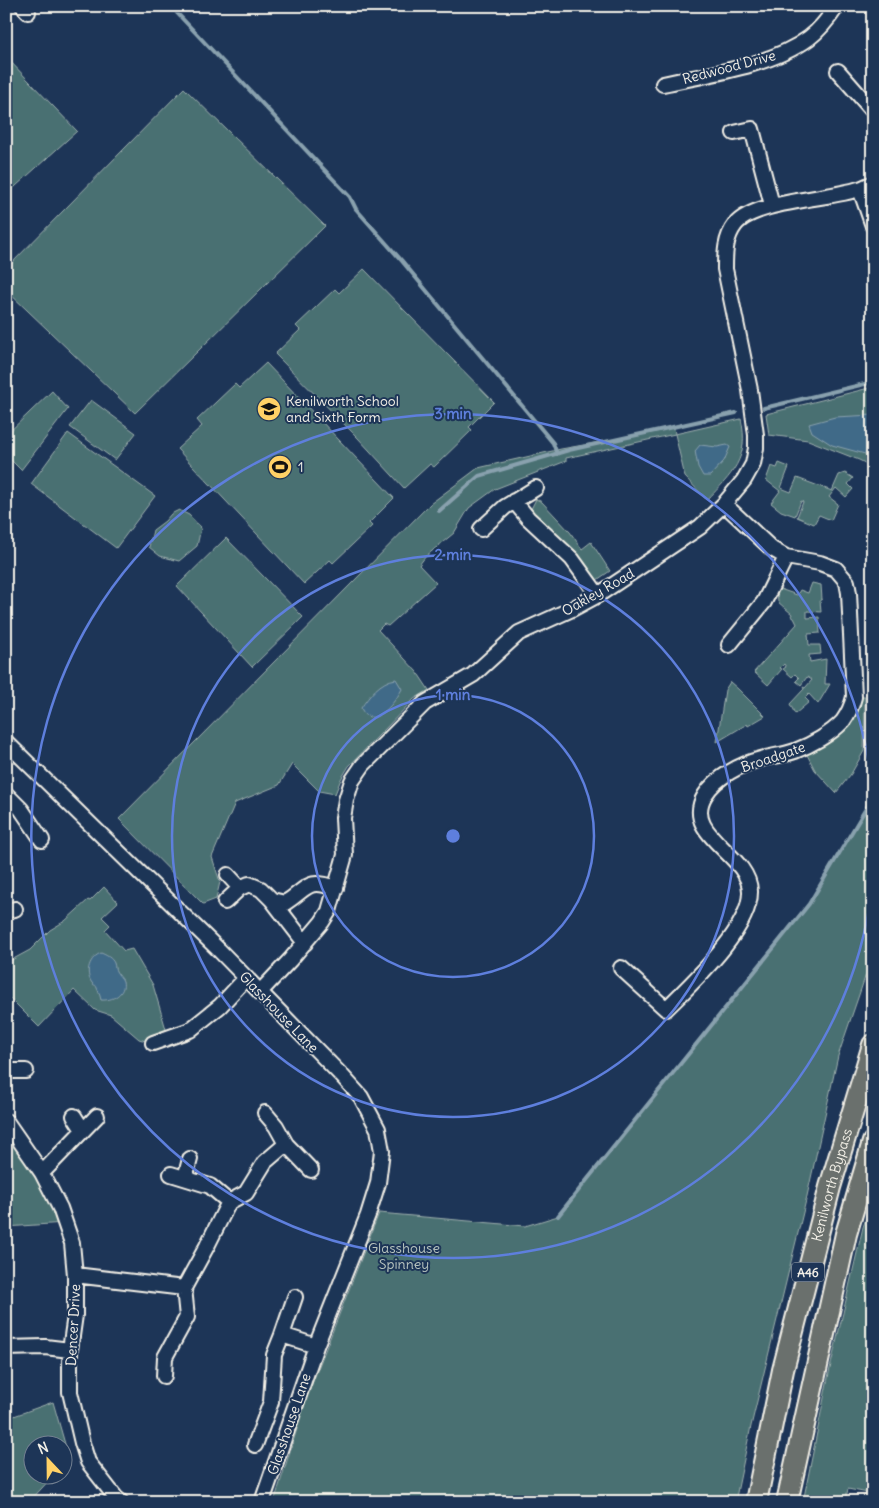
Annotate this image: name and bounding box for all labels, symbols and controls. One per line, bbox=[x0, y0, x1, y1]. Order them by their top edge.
street label: Redwood Drive bbox=[680, 46, 778, 88]
place label: Kenilworth School and Sixth Form bbox=[286, 392, 399, 426]
school or university icon: Kenilworth School and Sixth Form bbox=[256, 396, 282, 422]
text: 3 min bbox=[434, 404, 472, 423]
sports icon: 1 bbox=[267, 454, 293, 480]
place label: 1 bbox=[298, 458, 304, 476]
text: 2 min bbox=[435, 545, 472, 564]
street label: Oakley Road bbox=[559, 564, 637, 620]
text: 1 min bbox=[436, 685, 471, 704]
street label: Broadgate bbox=[739, 738, 807, 776]
centre of rings bbox=[444, 827, 462, 845]
street label: Glasshouse Lane bbox=[236, 967, 322, 1057]
street label: Kenilworth Bypass bbox=[807, 1126, 856, 1244]
park label: Glasshouse Spinney bbox=[368, 1239, 440, 1273]
road number: A46 bbox=[792, 1262, 824, 1282]
street label: Dencer Drive bbox=[62, 1284, 84, 1366]
street label: Glasshouse Lane bbox=[263, 1371, 315, 1477]
north arrow bbox=[22, 1436, 72, 1486]
text: N bbox=[35, 1438, 51, 1458]

